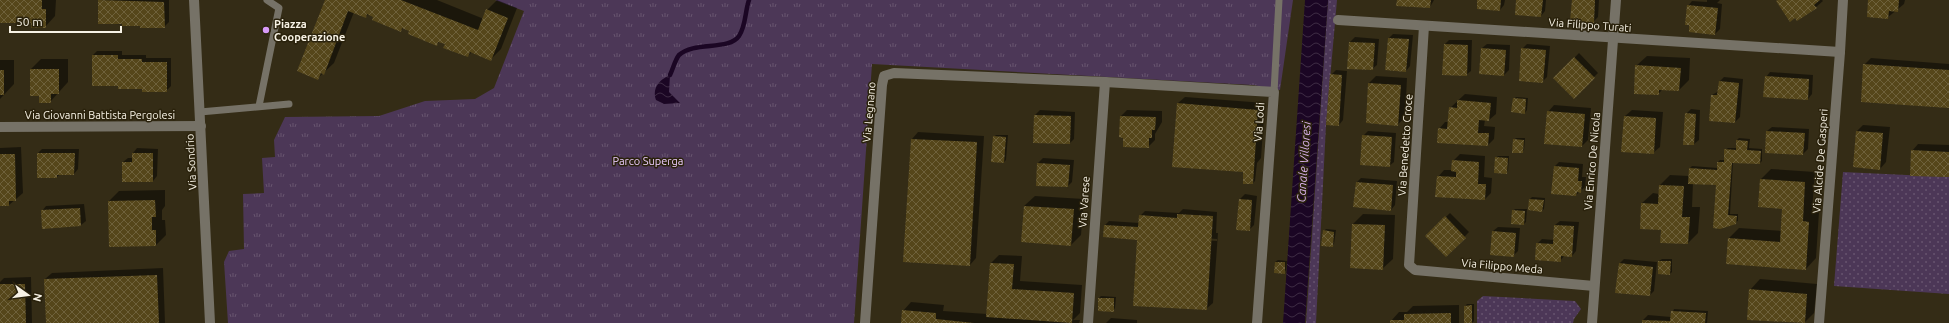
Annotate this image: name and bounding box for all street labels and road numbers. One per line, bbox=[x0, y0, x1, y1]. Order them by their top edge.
street label: Via Filippo Turati bbox=[1548, 16, 1632, 34]
street label: Via Legnano bbox=[860, 81, 878, 143]
street label: Via Benedetto Croce bbox=[1395, 94, 1415, 196]
street label: Via Lodi bbox=[1252, 102, 1266, 142]
street label: Via Alcide De Gasperi bbox=[1810, 108, 1830, 214]
street label: Via Giovanni Battista Pergolesi bbox=[25, 109, 175, 121]
street label: Via Enrico De Nicola bbox=[1582, 111, 1602, 211]
street label: Via Sondrio bbox=[184, 134, 198, 190]
street label: Via Varese bbox=[1076, 176, 1092, 228]
street label: Via Filippo Meda bbox=[1461, 256, 1543, 276]

